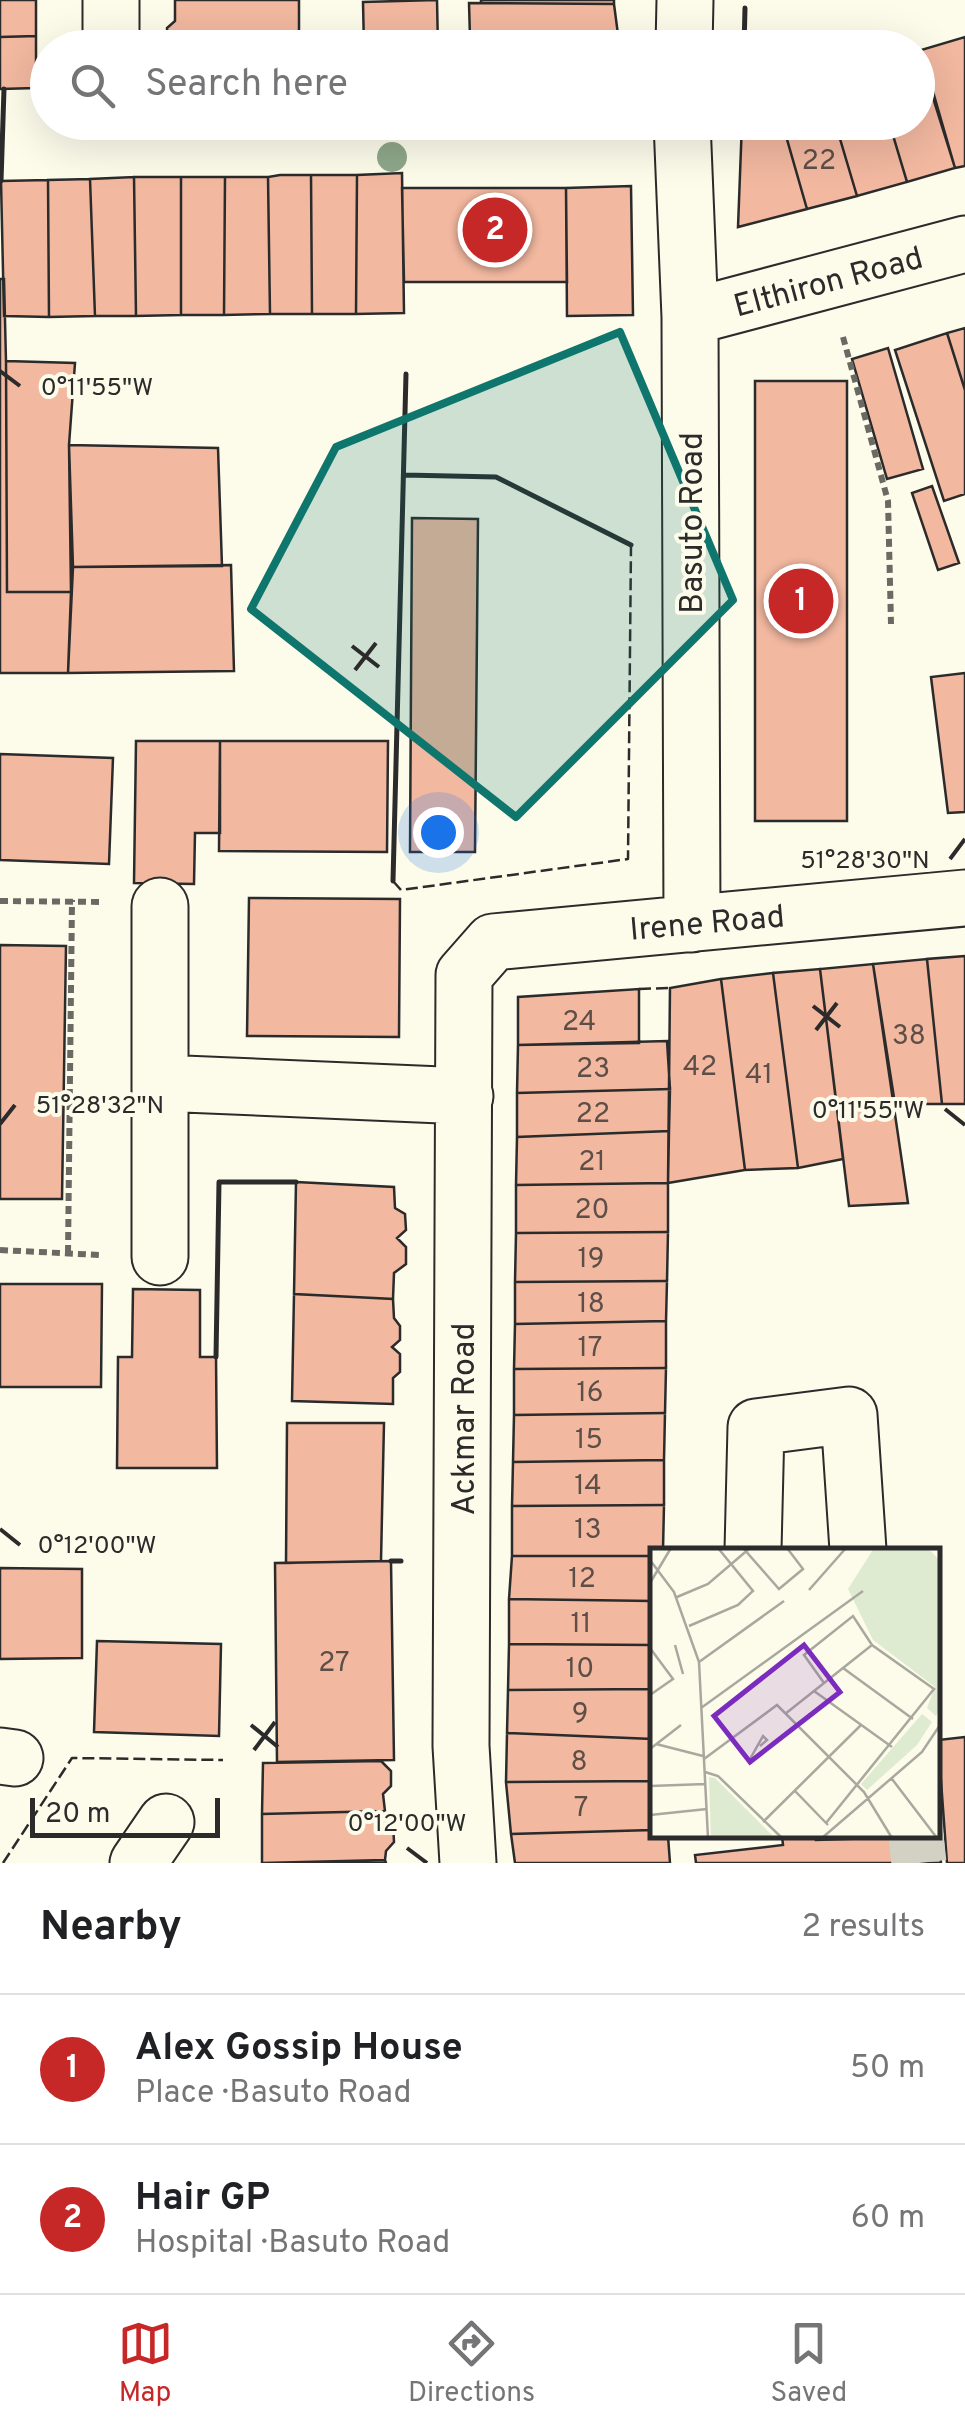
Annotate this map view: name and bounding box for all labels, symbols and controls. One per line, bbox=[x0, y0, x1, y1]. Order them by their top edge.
search box bbox=[30, 30, 935, 140]
icon: search bbox=[65, 58, 120, 113]
text: Search here bbox=[145, 61, 348, 110]
house number: 22 bbox=[802, 144, 836, 180]
pin: 2 bbox=[462, 192, 528, 268]
street label: Elthiron Road bbox=[730, 239, 928, 328]
text: 0°11'55"W bbox=[41, 373, 153, 405]
street label: Basuto Road bbox=[674, 432, 714, 614]
pin: 1 bbox=[768, 564, 834, 638]
your location bbox=[413, 807, 464, 858]
text: 51°28'30"N bbox=[800, 846, 930, 878]
street label: Irene Road bbox=[628, 898, 786, 952]
house number: 24 bbox=[562, 1005, 596, 1041]
house number: 38 bbox=[892, 1019, 926, 1055]
house number: 42 bbox=[683, 1050, 717, 1086]
house number: 23 bbox=[576, 1052, 610, 1088]
house number: 41 bbox=[745, 1058, 773, 1094]
text: 51°28'32"N bbox=[36, 1091, 164, 1123]
text: 0°11'55"W bbox=[812, 1096, 924, 1128]
house number: 22 bbox=[576, 1097, 610, 1133]
house number: 21 bbox=[578, 1145, 606, 1181]
house number: 20 bbox=[574, 1193, 610, 1229]
house number: 19 bbox=[577, 1242, 605, 1278]
house number: 18 bbox=[577, 1287, 605, 1323]
street label: Ackmar Road bbox=[446, 1322, 486, 1516]
house number: 17 bbox=[578, 1331, 602, 1367]
house number: 16 bbox=[576, 1376, 604, 1412]
house number: 15 bbox=[575, 1423, 603, 1459]
house number: 14 bbox=[574, 1469, 602, 1505]
house number: 13 bbox=[574, 1513, 602, 1549]
text: 0°12'00"W bbox=[37, 1531, 157, 1563]
inset map bbox=[650, 1548, 940, 1838]
house number: 12 bbox=[568, 1562, 596, 1598]
house number: 11 bbox=[571, 1607, 591, 1643]
house number: 27 bbox=[318, 1646, 350, 1682]
house number: 10 bbox=[566, 1652, 594, 1688]
house number: 9 bbox=[572, 1697, 588, 1733]
house number: 8 bbox=[570, 1745, 588, 1781]
house number: 7 bbox=[574, 1791, 588, 1827]
scale bar bbox=[30, 1793, 220, 1838]
text: 20 m bbox=[45, 1797, 110, 1833]
text: 0°12'00"W bbox=[347, 1809, 467, 1841]
text: Nearby bbox=[40, 1902, 182, 1955]
text: 2 results bbox=[801, 1908, 925, 1948]
text: Alex Gossip House bbox=[135, 2025, 463, 2074]
text: 1 bbox=[66, 2049, 79, 2089]
text: 50 m bbox=[850, 2049, 925, 2089]
text: Place · Basuto Road bbox=[135, 2074, 411, 2114]
text: Hair GP bbox=[135, 2175, 270, 2224]
text: 2 bbox=[63, 2199, 82, 2239]
text: 60 m bbox=[851, 2199, 925, 2239]
text: Hospital · Basuto Road bbox=[135, 2224, 450, 2264]
tab: Map bbox=[118, 2316, 173, 2412]
tab: Directions bbox=[408, 2316, 535, 2412]
tab: Saved bbox=[770, 2316, 847, 2412]

